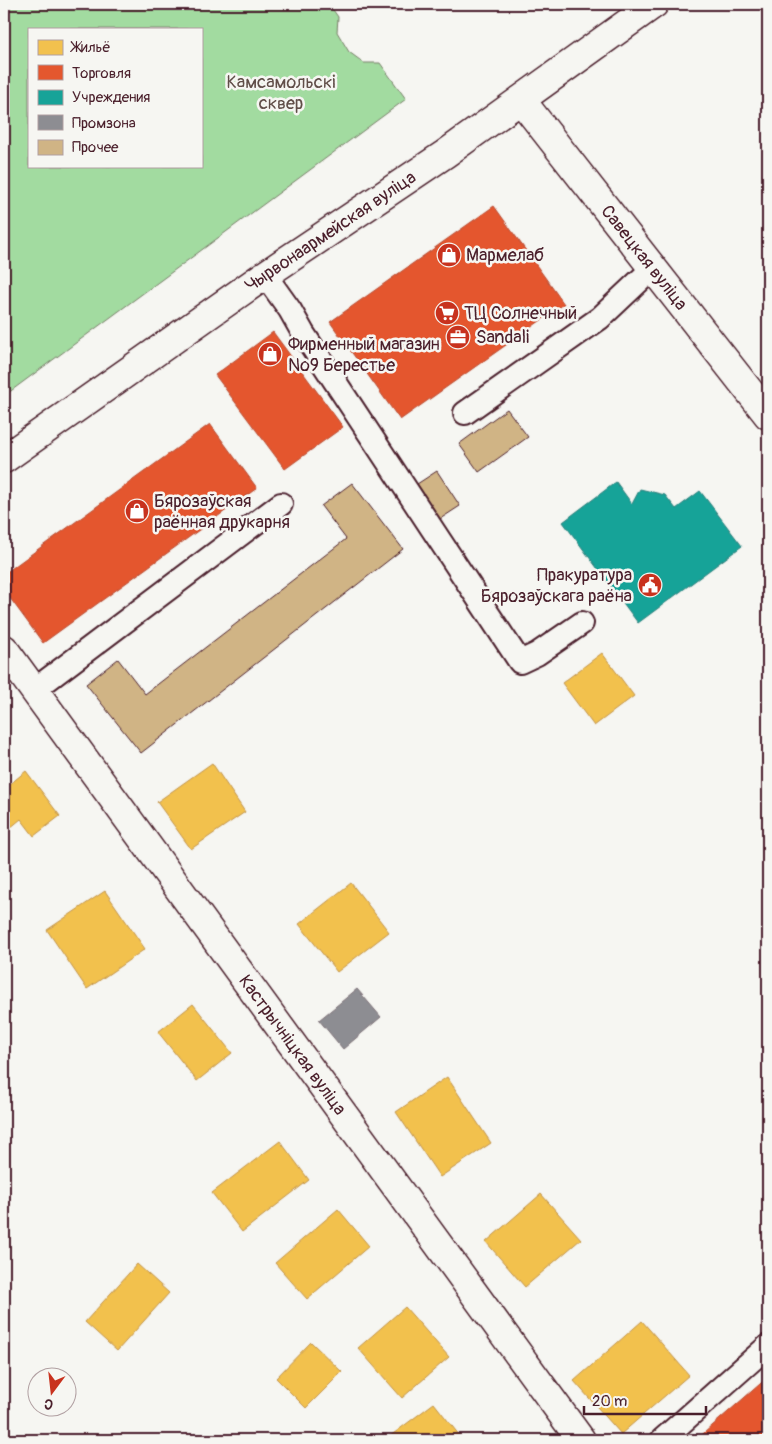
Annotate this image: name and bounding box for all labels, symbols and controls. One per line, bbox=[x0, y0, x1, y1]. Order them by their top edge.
legend bbox=[28, 28, 202, 168]
text: Жильё bbox=[70, 38, 111, 57]
text: Торговля bbox=[72, 64, 131, 83]
park label: Камсамольскі сквер bbox=[226, 71, 336, 115]
text: Учреждения bbox=[72, 88, 150, 107]
text: Промзона bbox=[72, 114, 136, 133]
text: Прочее bbox=[72, 138, 119, 157]
street label: Чырвонаармейская вуліца bbox=[240, 165, 420, 297]
street label: Савецкая вуліца bbox=[596, 200, 693, 315]
shop icon: Мармелаб bbox=[436, 242, 462, 268]
place label: Мармелаб bbox=[466, 244, 544, 267]
supermarket icon: ТЦ Солнечный bbox=[434, 300, 460, 326]
place label: ТЦ Солнечный bbox=[464, 302, 577, 325]
office icon: Sandali bbox=[445, 324, 471, 350]
place label: Sandali bbox=[476, 326, 529, 349]
place label: Фирменный магазин №9 Берестье bbox=[288, 333, 440, 377]
shop icon: Фирменный магазин №9 Берестье bbox=[257, 341, 283, 367]
place label: Бярозаўская раённая друкарня bbox=[154, 490, 290, 534]
shop icon: Бярозаўская раённая друкарня bbox=[124, 498, 150, 524]
place label: Пракуратура Бярозаўскага раёна bbox=[481, 564, 632, 608]
public building icon: Пракуратура Бярозаўскага раёна bbox=[637, 572, 663, 598]
street label: Кастрычніцкая вуліца bbox=[234, 970, 352, 1120]
north arrow bbox=[28, 1366, 78, 1416]
scale bar bbox=[584, 1384, 707, 1416]
text: 20 m bbox=[592, 1392, 627, 1411]
text: С bbox=[42, 1395, 55, 1413]

